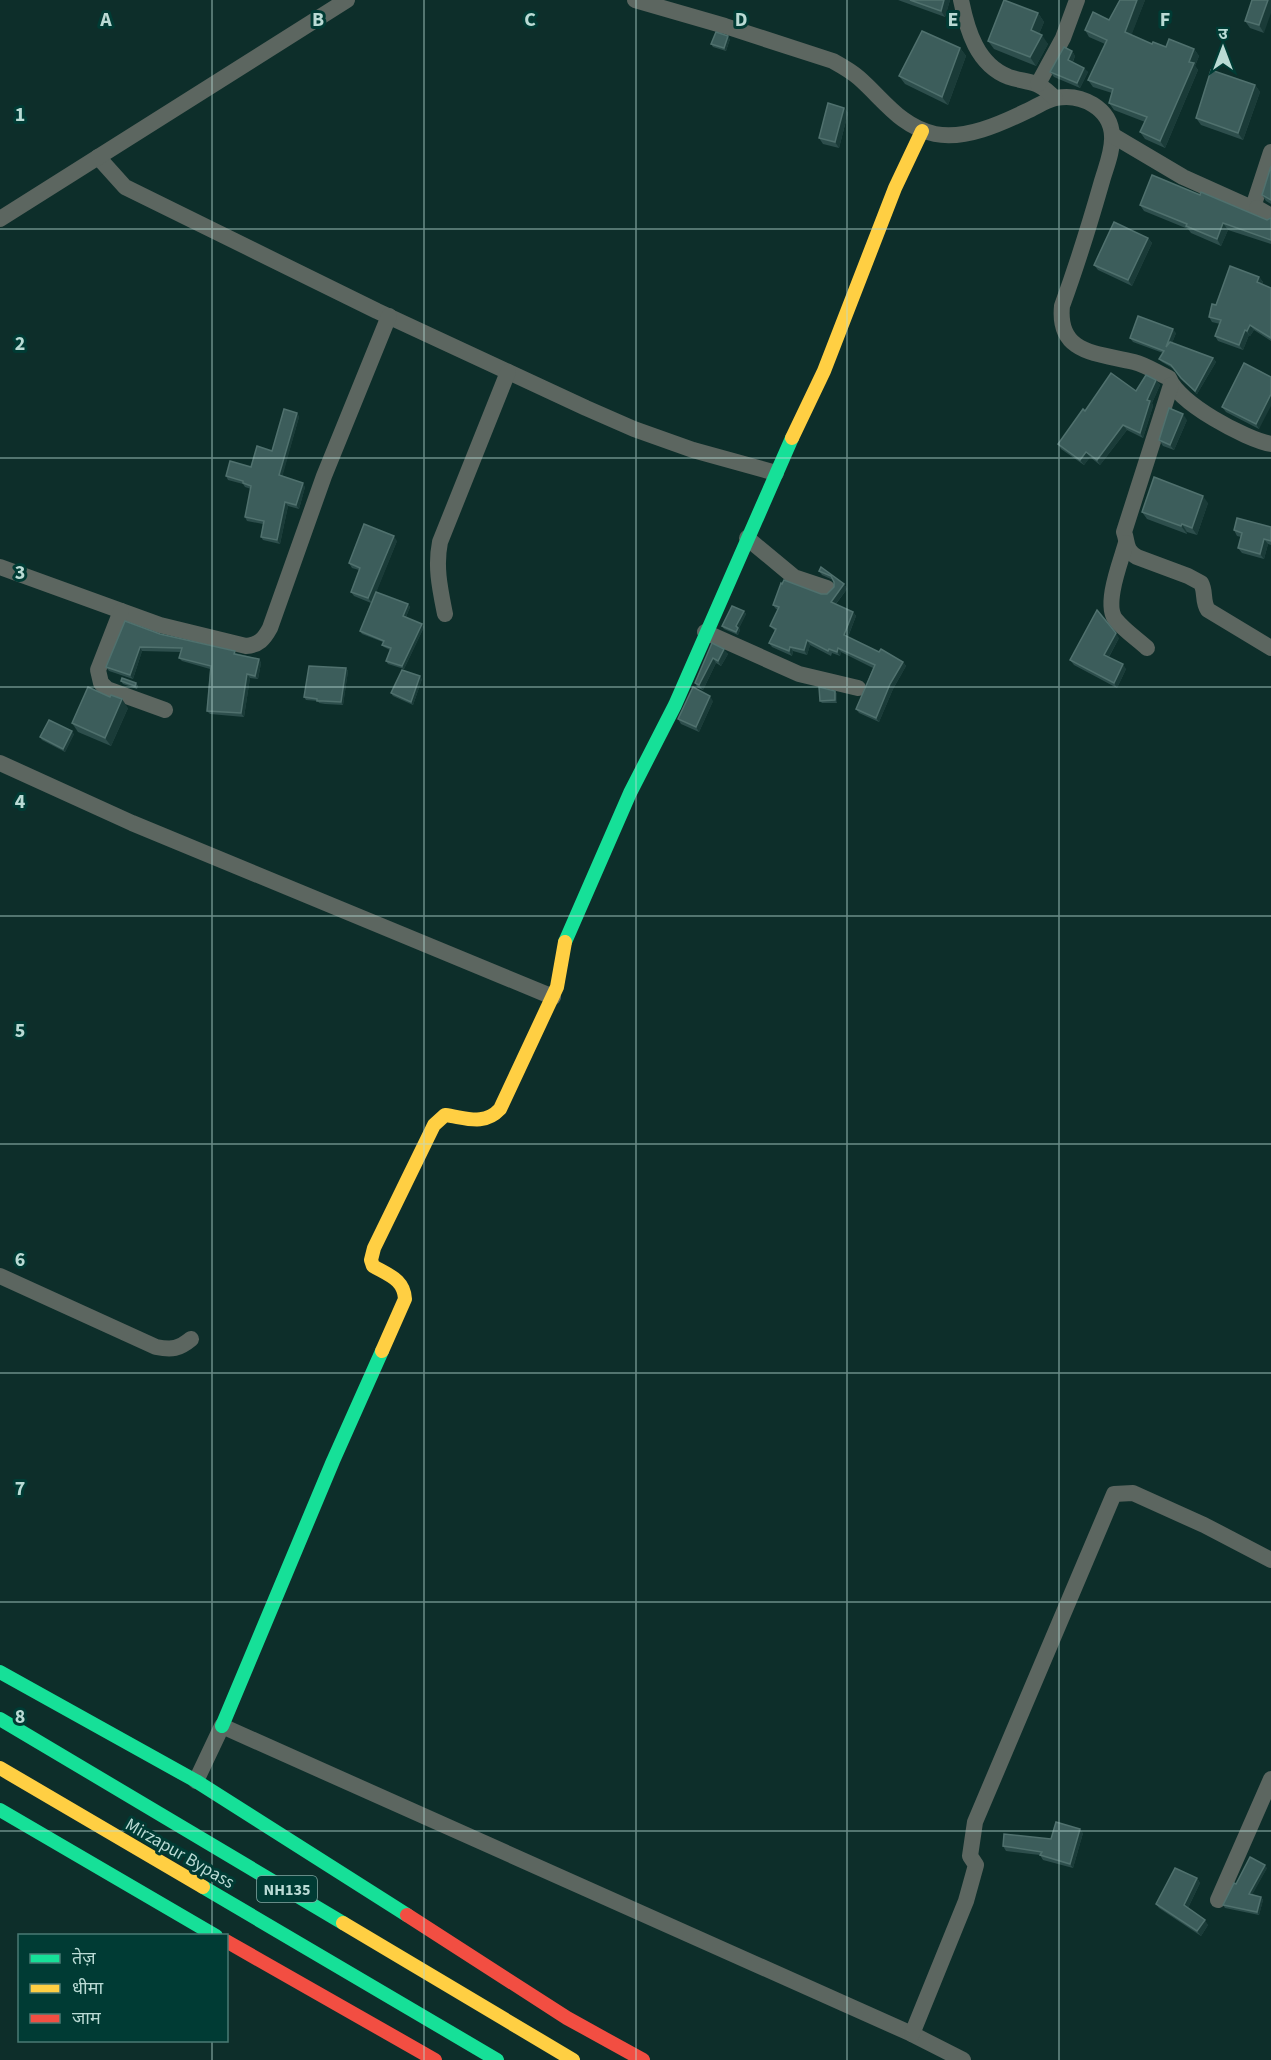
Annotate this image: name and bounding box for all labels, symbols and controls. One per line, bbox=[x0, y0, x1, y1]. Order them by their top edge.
text: A bbox=[99, 6, 112, 34]
text: B bbox=[312, 6, 324, 34]
text: C bbox=[524, 6, 536, 34]
text: D bbox=[735, 6, 747, 34]
text: E bbox=[948, 6, 958, 34]
text: F bbox=[1160, 6, 1170, 34]
north arrow bbox=[1193, 18, 1253, 78]
text: उ bbox=[1218, 23, 1228, 45]
text: 1 bbox=[15, 101, 25, 129]
text: 2 bbox=[15, 330, 25, 358]
text: 3 bbox=[15, 559, 25, 587]
text: 4 bbox=[15, 788, 26, 816]
text: 5 bbox=[15, 1017, 25, 1045]
text: 6 bbox=[15, 1246, 25, 1274]
text: 7 bbox=[15, 1475, 25, 1503]
text: 8 bbox=[15, 1703, 25, 1731]
street label: Mirzapur Bypass bbox=[121, 1812, 239, 1895]
road number: NH135 bbox=[257, 1876, 317, 1902]
legend bbox=[18, 1934, 228, 2042]
text: तेज़ bbox=[72, 1946, 96, 1971]
text: धीमा bbox=[72, 1976, 103, 2001]
text: जाम bbox=[72, 2006, 102, 2031]

